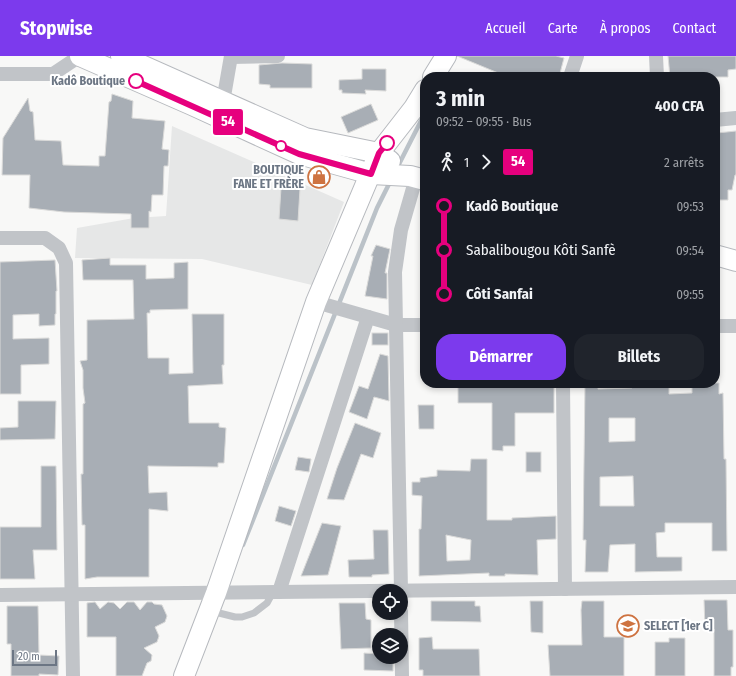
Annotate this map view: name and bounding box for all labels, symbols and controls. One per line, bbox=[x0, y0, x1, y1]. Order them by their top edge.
text: Stopwise bbox=[20, 17, 93, 40]
text: Accueil bbox=[485, 20, 526, 37]
text: Carte bbox=[548, 20, 578, 37]
text: À propos bbox=[600, 20, 651, 37]
text: Contact bbox=[673, 20, 716, 37]
marker: Kadô Boutique bbox=[128, 73, 144, 89]
place label: Kadô Boutique bbox=[51, 74, 125, 88]
text: 3 min bbox=[436, 85, 485, 112]
text: 400 CFA bbox=[655, 97, 704, 115]
line badge: 54 bbox=[210, 109, 246, 135]
text: 54 bbox=[221, 113, 235, 130]
text: 09:52 – 09:55 · Bus bbox=[436, 114, 532, 129]
unlabelled marker bbox=[379, 135, 395, 151]
unlabelled marker bbox=[275, 140, 287, 152]
icon: walk bbox=[436, 151, 458, 173]
icon: forward bbox=[475, 151, 497, 173]
text: 54 bbox=[511, 153, 525, 170]
text: 1 bbox=[464, 155, 469, 170]
text: 2 arrêts bbox=[664, 155, 704, 170]
place label: BOUTIQUE FANE ET FRÈRE bbox=[233, 163, 304, 191]
shop icon: BOUTIQUE FANE ET FRÈRE bbox=[306, 164, 332, 190]
text: Kadô Boutique bbox=[466, 197, 558, 215]
text: 09:53 bbox=[676, 199, 704, 214]
text: Sabalibougou Kôti Sanfè bbox=[466, 241, 616, 259]
text: 09:54 bbox=[676, 243, 704, 258]
text: Côti Sanfai bbox=[466, 285, 533, 303]
text: 09:55 bbox=[676, 287, 704, 302]
button: Démarrer bbox=[436, 334, 566, 380]
button: Billets bbox=[574, 334, 704, 380]
map controls bbox=[372, 584, 408, 664]
button: locate bbox=[372, 584, 408, 620]
school or university icon: SELECT [1er C] bbox=[615, 613, 641, 639]
place label: SELECT [1er C] bbox=[644, 618, 713, 633]
button: layers bbox=[372, 628, 408, 664]
scale bar bbox=[12, 648, 57, 667]
text: 20 m bbox=[18, 650, 40, 663]

